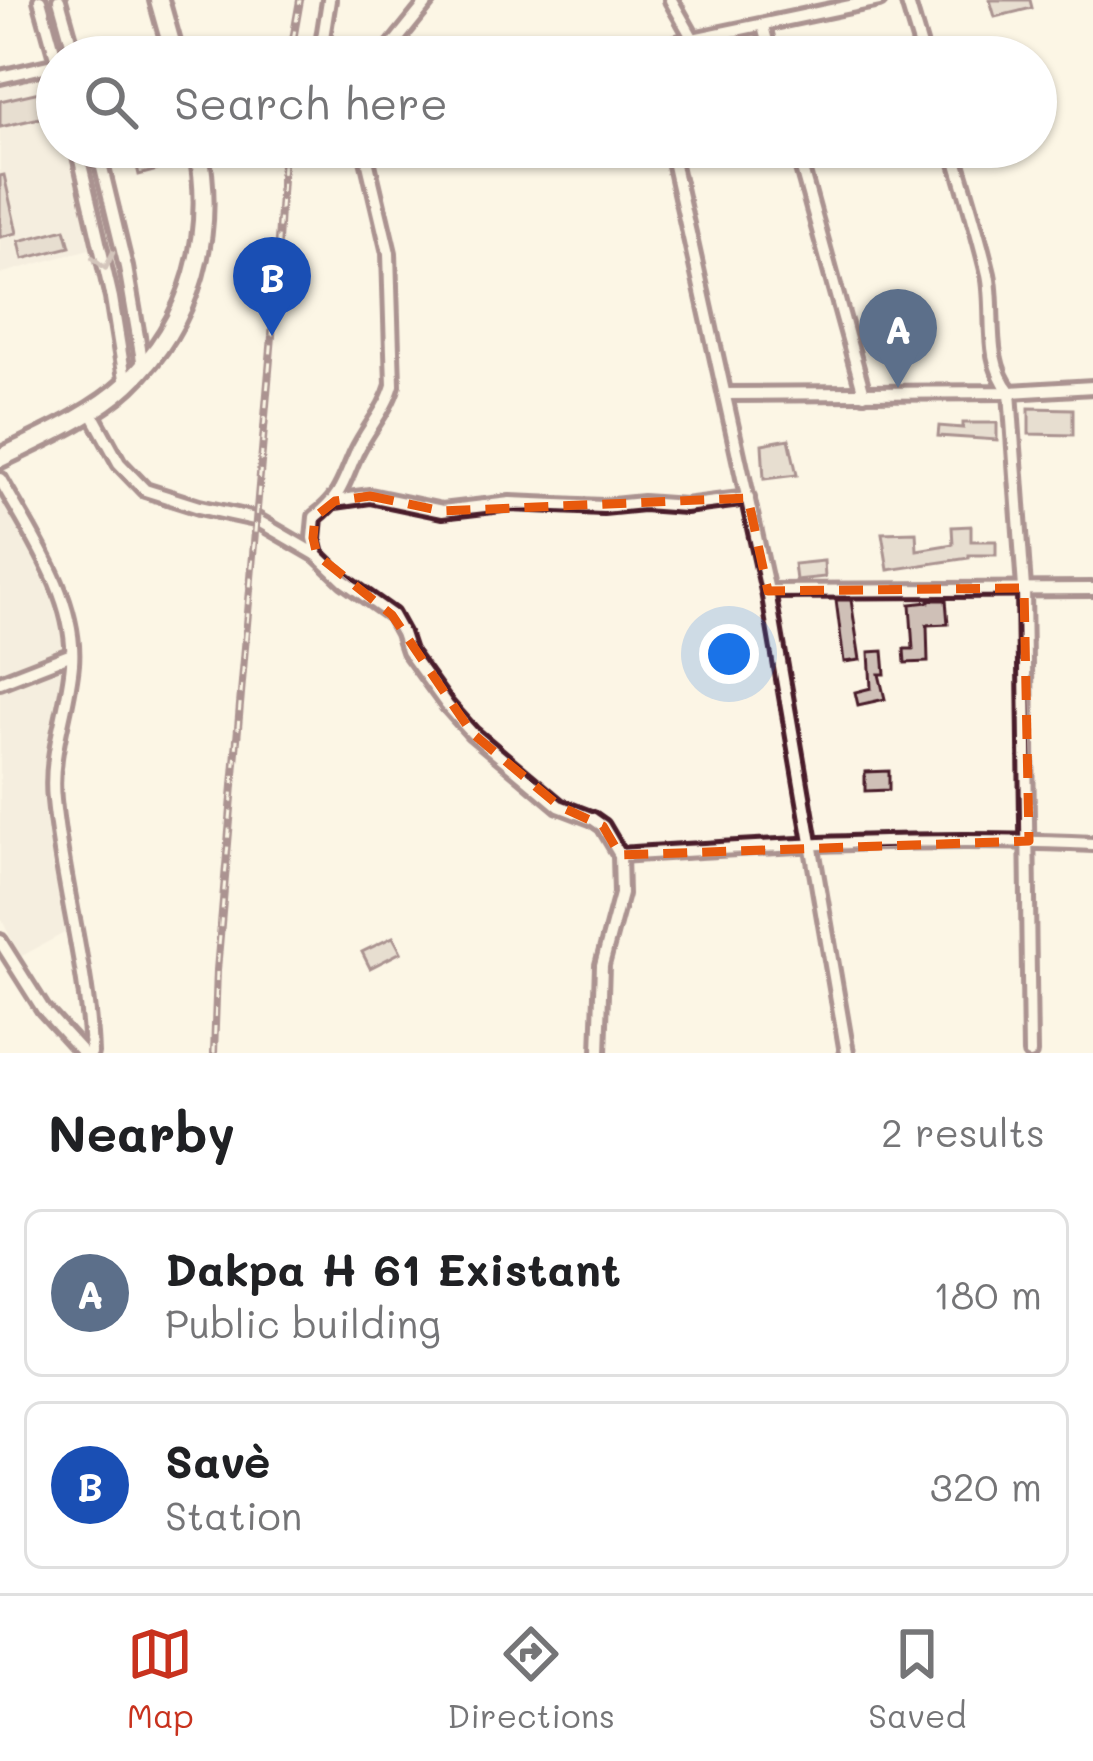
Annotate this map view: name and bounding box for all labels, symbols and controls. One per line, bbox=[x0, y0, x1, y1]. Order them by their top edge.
search box bbox=[36, 36, 1057, 168]
icon: search bbox=[78, 69, 144, 135]
text: Search here bbox=[174, 73, 448, 131]
pin: B bbox=[233, 237, 311, 336]
one-way arrow bbox=[90, 250, 115, 271]
pin: A bbox=[859, 289, 937, 388]
your location bbox=[699, 624, 759, 684]
text: Nearby bbox=[48, 1098, 235, 1165]
text: 2 results bbox=[881, 1106, 1045, 1157]
text: Dakpa H 61 Existant bbox=[165, 1239, 621, 1297]
text: A bbox=[76, 1268, 104, 1319]
text: 180 m bbox=[933, 1268, 1042, 1319]
text: Public building bbox=[165, 1297, 441, 1348]
text: Savè bbox=[165, 1431, 271, 1489]
text: B bbox=[77, 1460, 103, 1511]
text: 320 m bbox=[930, 1460, 1042, 1511]
text: Station bbox=[165, 1489, 302, 1540]
tab: Map bbox=[127, 1621, 194, 1736]
tab: Directions bbox=[447, 1621, 615, 1736]
tab: Saved bbox=[868, 1621, 966, 1736]

